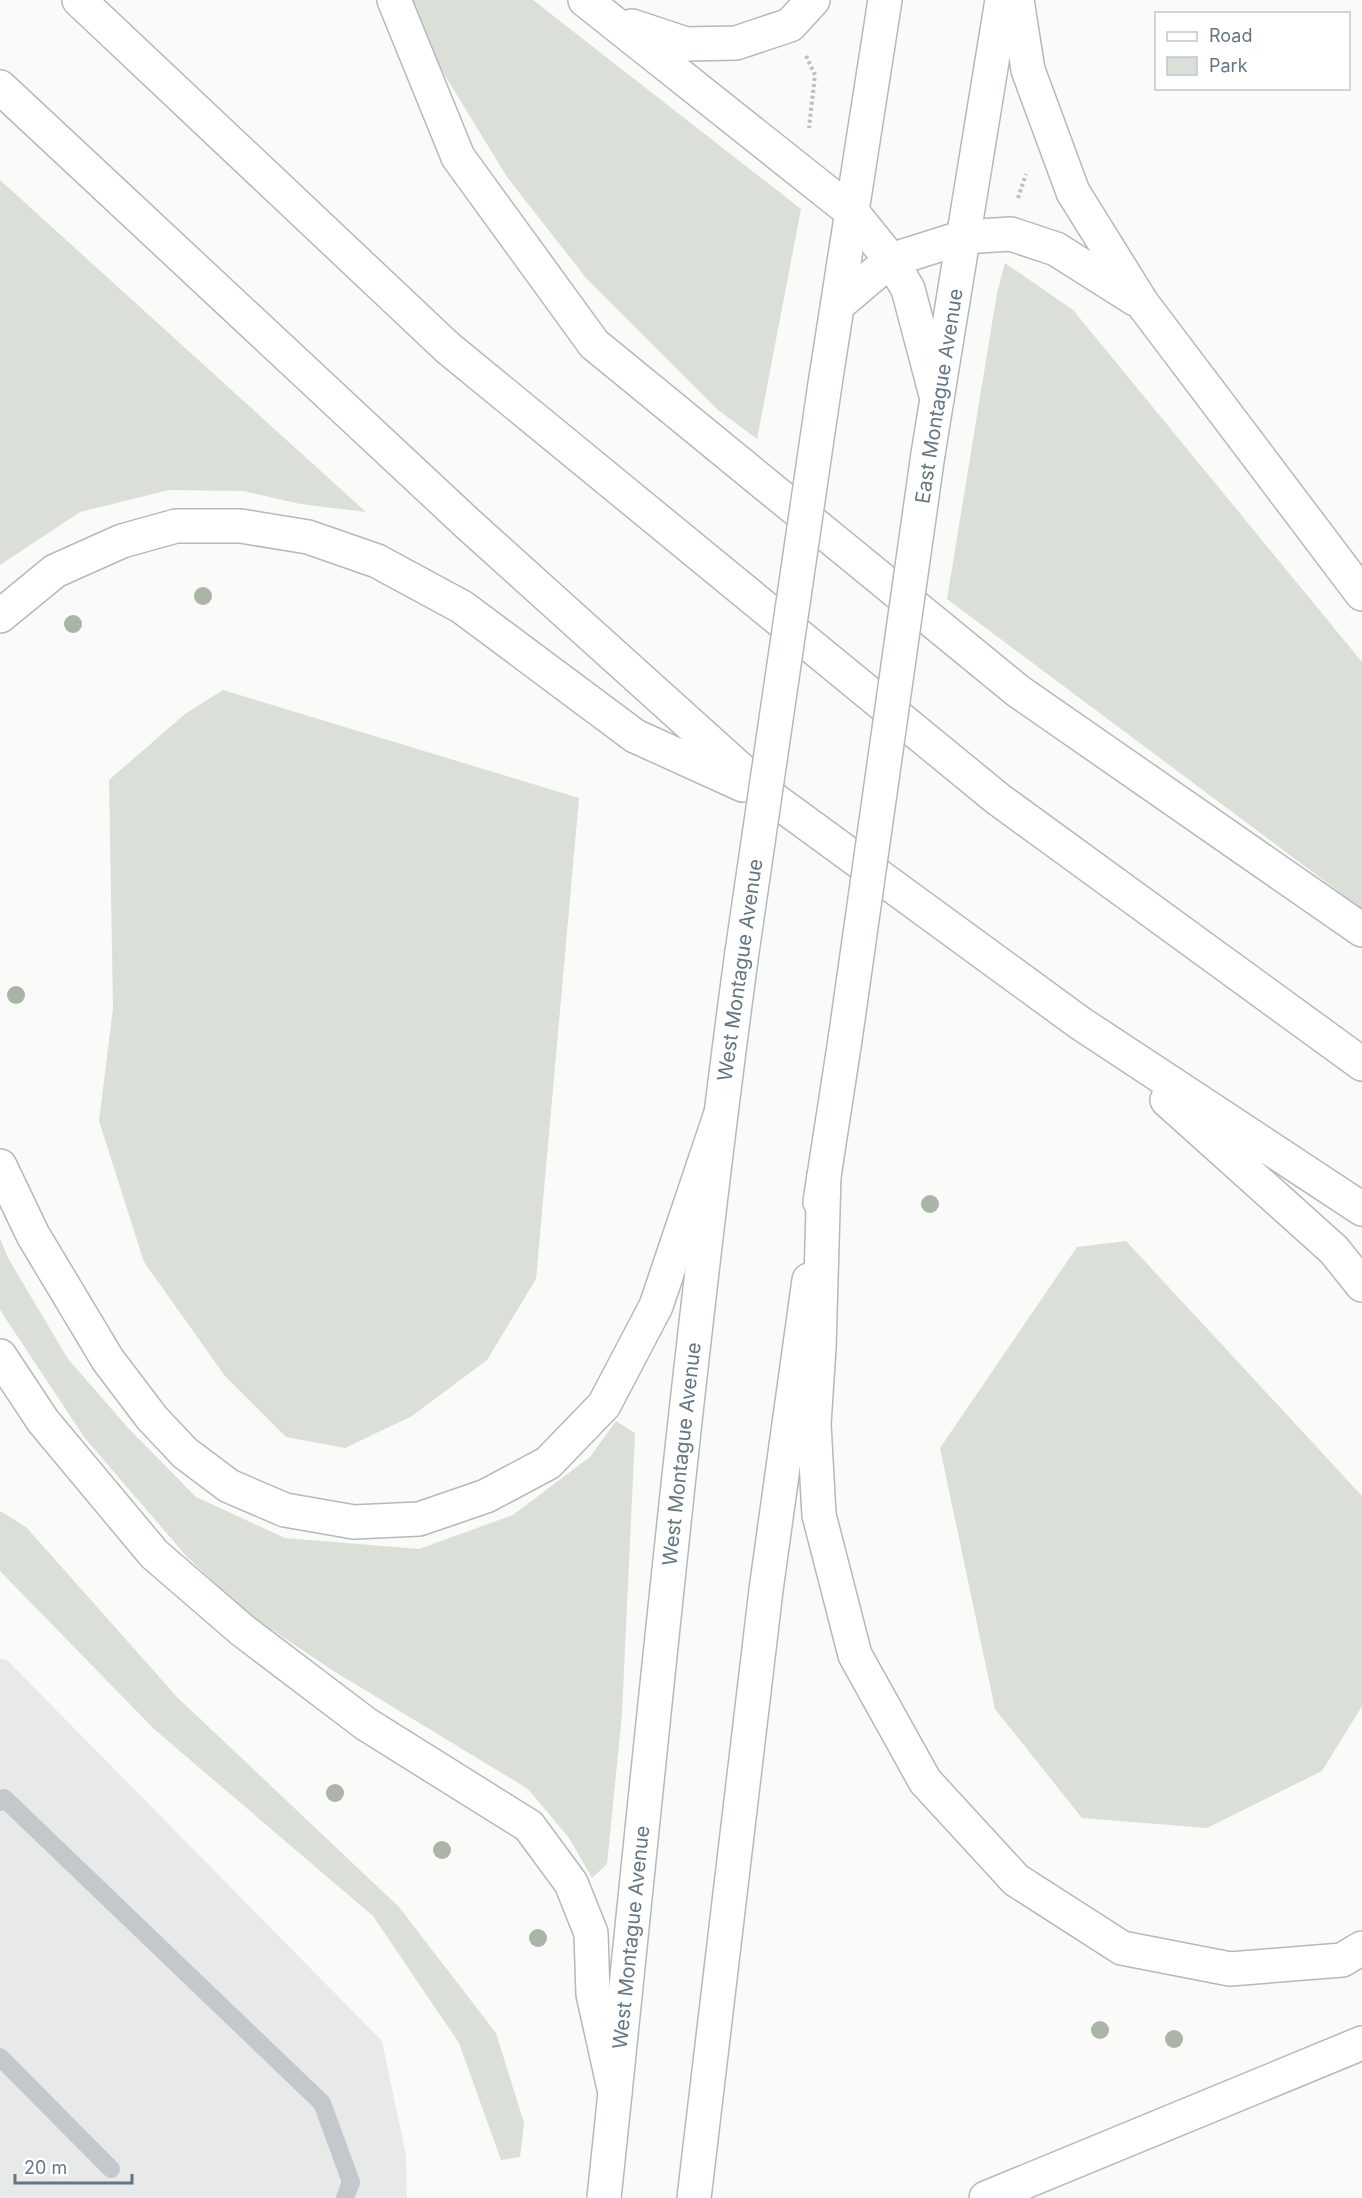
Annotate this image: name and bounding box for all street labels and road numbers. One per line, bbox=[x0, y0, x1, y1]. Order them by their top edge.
street label: East Montague Avenue bbox=[910, 287, 968, 505]
street label: West Montague Avenue bbox=[712, 857, 768, 1083]
street label: West Montague Avenue bbox=[657, 1341, 706, 1567]
street label: West Montague Avenue bbox=[608, 1824, 654, 2050]

